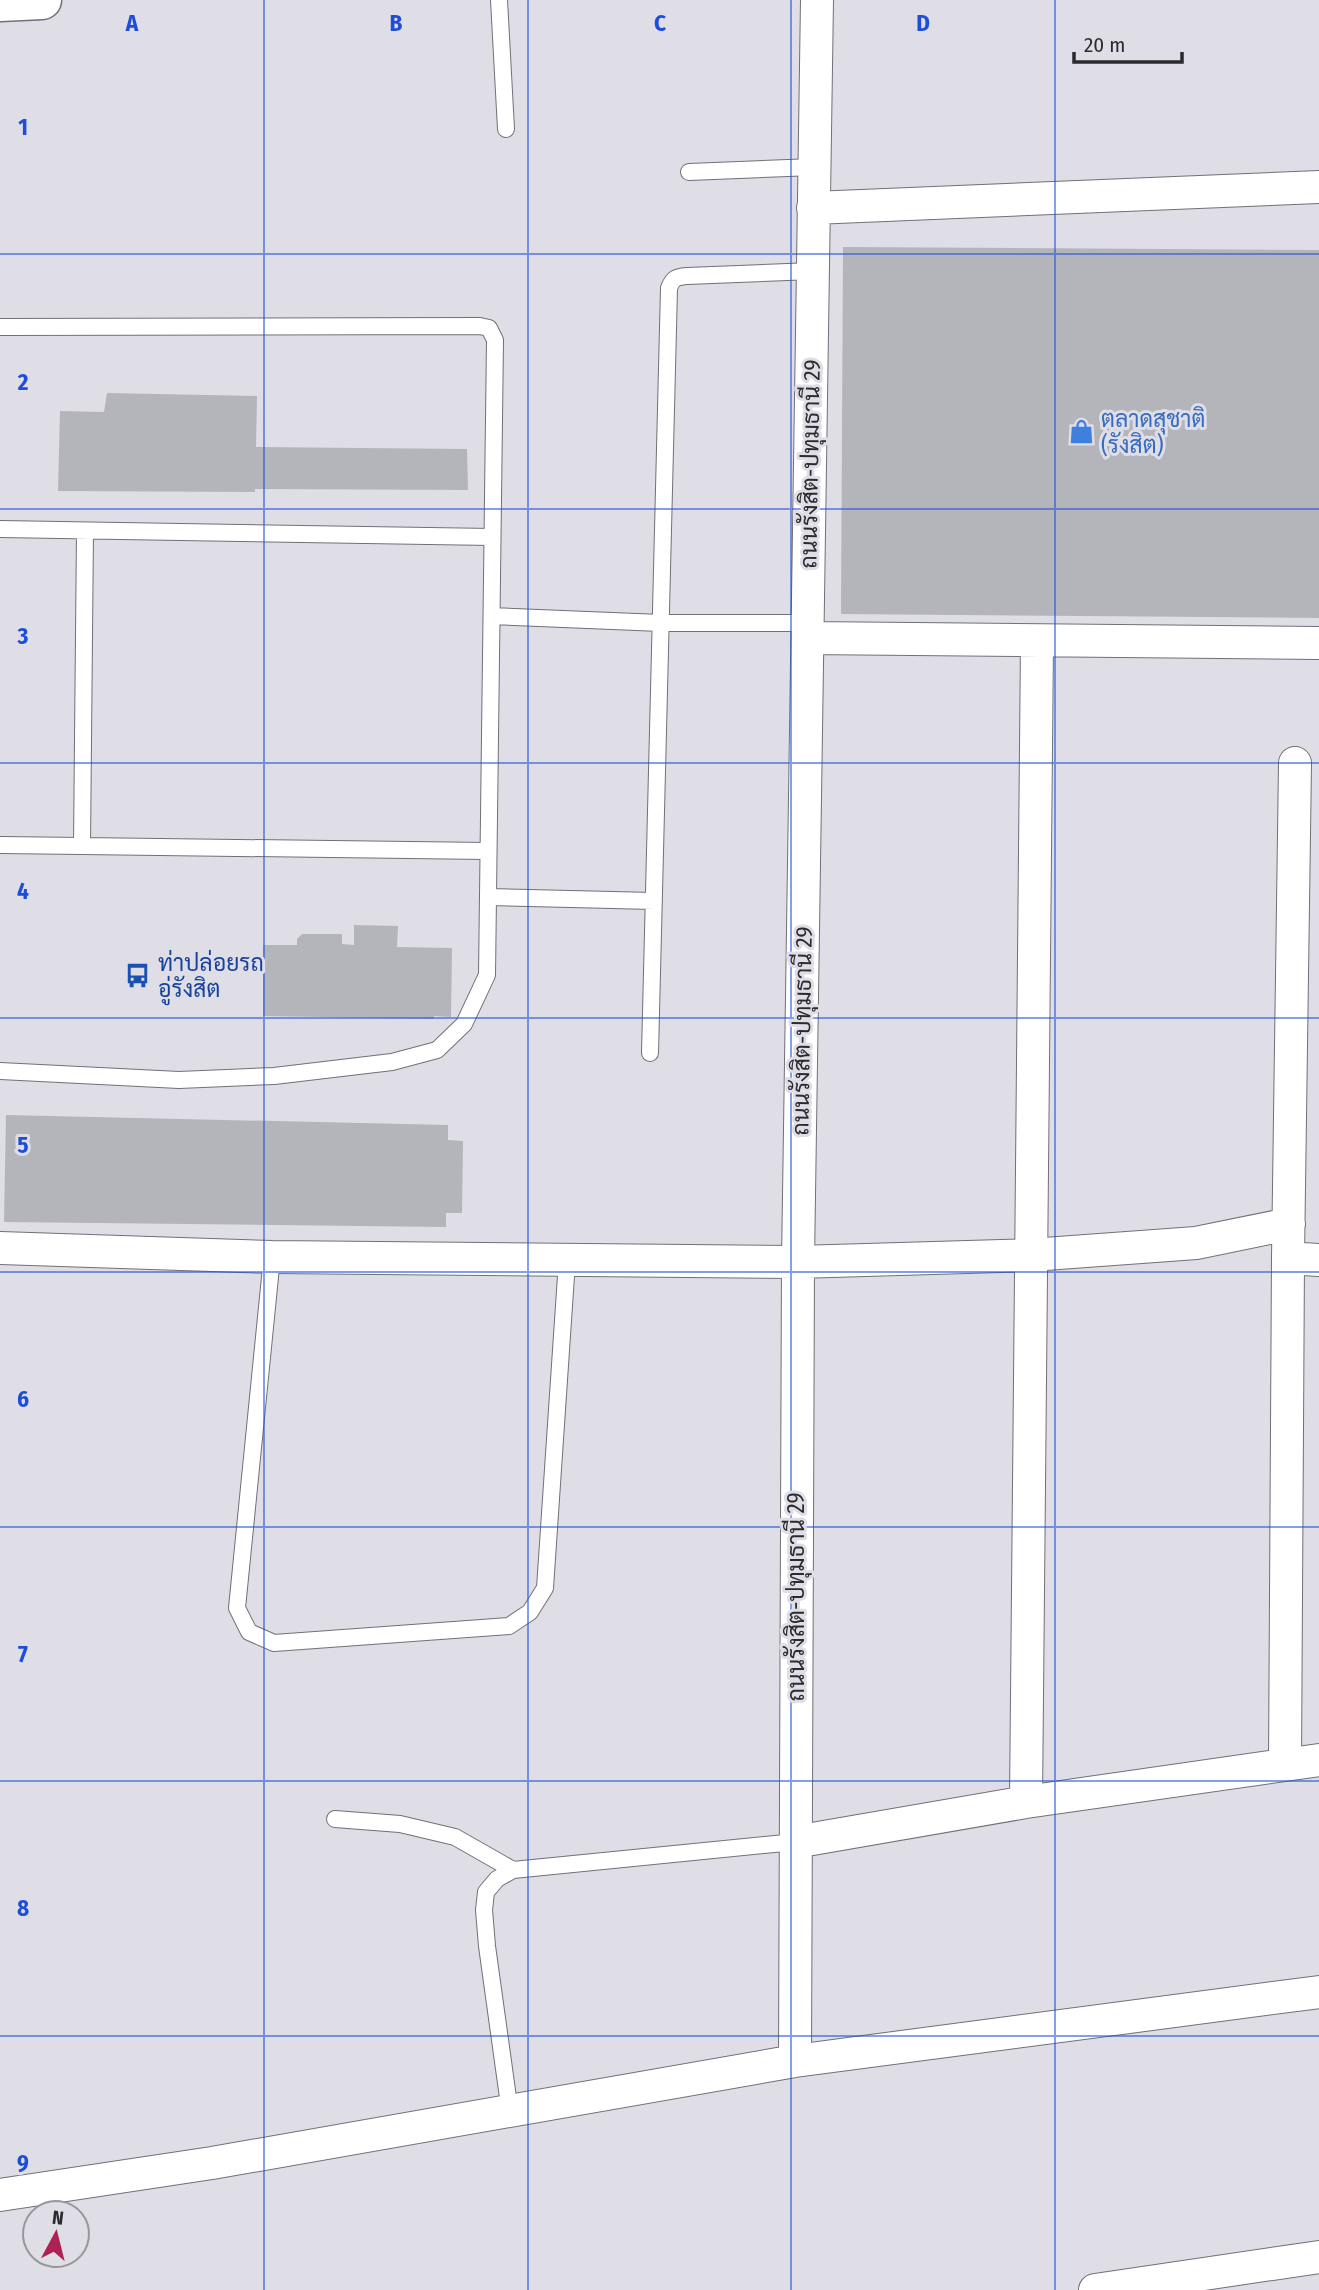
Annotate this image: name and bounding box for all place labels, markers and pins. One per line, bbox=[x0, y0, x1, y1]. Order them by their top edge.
place label: ตลาดสุชาติ (รังสิต) bbox=[1101, 405, 1205, 459]
shop icon: ตลาดสุชาติ (รังสิต) bbox=[1067, 418, 1095, 446]
place label: ท่าปล่อยรถ อู่รังสิต bbox=[158, 949, 264, 1006]
bus stop icon: ท่าปล่อยรถ อู่รังสิต bbox=[124, 962, 152, 990]

